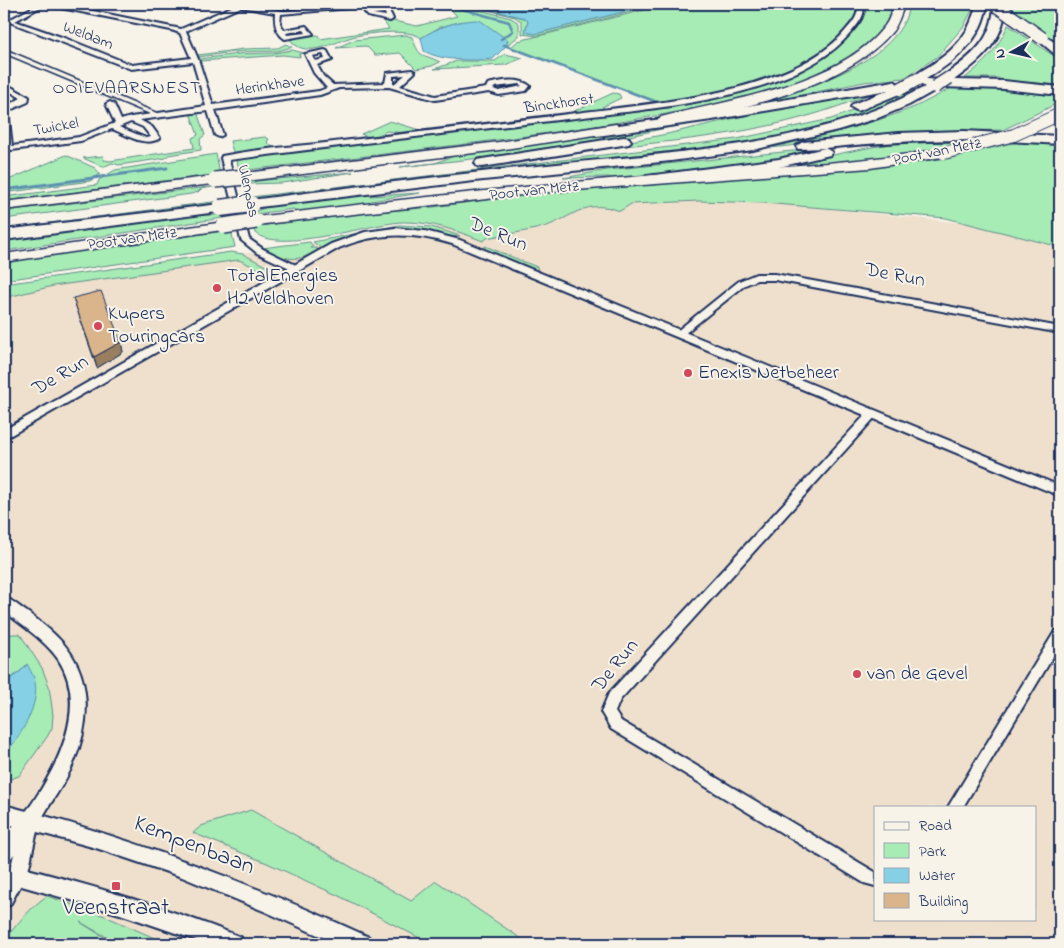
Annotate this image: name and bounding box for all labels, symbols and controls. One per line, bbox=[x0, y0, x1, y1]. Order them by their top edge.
street label: Weldam bbox=[59, 15, 117, 57]
north arrow bbox=[986, 28, 1036, 78]
text: N bbox=[990, 47, 1012, 60]
street label: Herinkhave bbox=[234, 69, 307, 103]
district label: OOIEVAARSNEST bbox=[53, 76, 201, 102]
street label: Binckhorst bbox=[522, 87, 596, 121]
street label: Twickel bbox=[31, 111, 81, 143]
street label: Poot van Metz bbox=[891, 132, 984, 172]
street label: Ulenpas bbox=[231, 162, 265, 220]
street label: Poot van Metz bbox=[488, 174, 580, 208]
street label: De Run bbox=[463, 210, 532, 260]
street label: Poot van Metz bbox=[86, 221, 179, 257]
street label: De Run bbox=[861, 256, 928, 296]
place label: TotalEnergies H2 Veldhoven bbox=[227, 262, 338, 314]
marker: TotalEnergies H2 Veldhoven bbox=[211, 282, 223, 294]
place label: Kupers Touringcars bbox=[108, 300, 205, 353]
marker: Kupers Touringcars bbox=[92, 320, 104, 332]
street label: De Run bbox=[26, 348, 95, 404]
place label: Enexis Netbeheer bbox=[698, 359, 840, 388]
marker: Enexis Netbeheer bbox=[682, 367, 694, 379]
street label: De Run bbox=[585, 633, 647, 700]
place label: van de Gevel bbox=[867, 660, 968, 689]
marker: van de Gevel bbox=[851, 668, 863, 680]
legend bbox=[874, 806, 1036, 920]
street label: Kempenbaan bbox=[128, 807, 260, 885]
text: Road bbox=[919, 815, 952, 837]
text: Park bbox=[919, 841, 947, 863]
text: Water bbox=[919, 865, 955, 887]
marker: Veenstraat bbox=[110, 880, 122, 892]
place label: Veenstraat bbox=[62, 891, 169, 926]
text: Building bbox=[918, 891, 968, 914]

